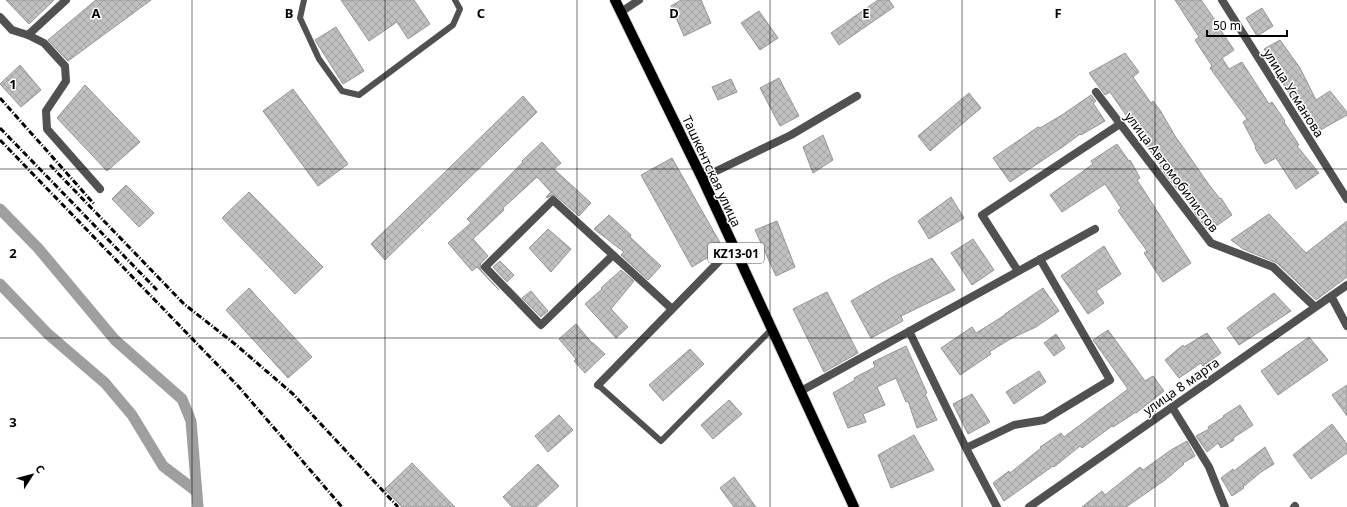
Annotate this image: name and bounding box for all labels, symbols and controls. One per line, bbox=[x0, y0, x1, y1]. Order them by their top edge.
text: A bbox=[92, 4, 101, 22]
text: B bbox=[285, 4, 293, 22]
text: C bbox=[477, 4, 485, 22]
text: D bbox=[669, 4, 679, 22]
text: E bbox=[862, 4, 870, 22]
text: F bbox=[1054, 4, 1062, 22]
scale bar bbox=[1207, 12, 1287, 38]
text: 50 m bbox=[1213, 17, 1241, 34]
street label: улица Усманова bbox=[1260, 45, 1328, 141]
text: 1 bbox=[9, 75, 17, 93]
street label: улица Автомобилистов bbox=[1121, 108, 1223, 236]
street label: Ташкентская улица bbox=[678, 112, 746, 230]
road number: KZ13-01 bbox=[708, 243, 764, 263]
text: 2 bbox=[9, 244, 17, 262]
street label: улица 8 марта bbox=[1139, 353, 1223, 419]
text: 3 bbox=[9, 413, 17, 431]
north arrow bbox=[12, 455, 52, 495]
text: С bbox=[32, 462, 49, 476]

